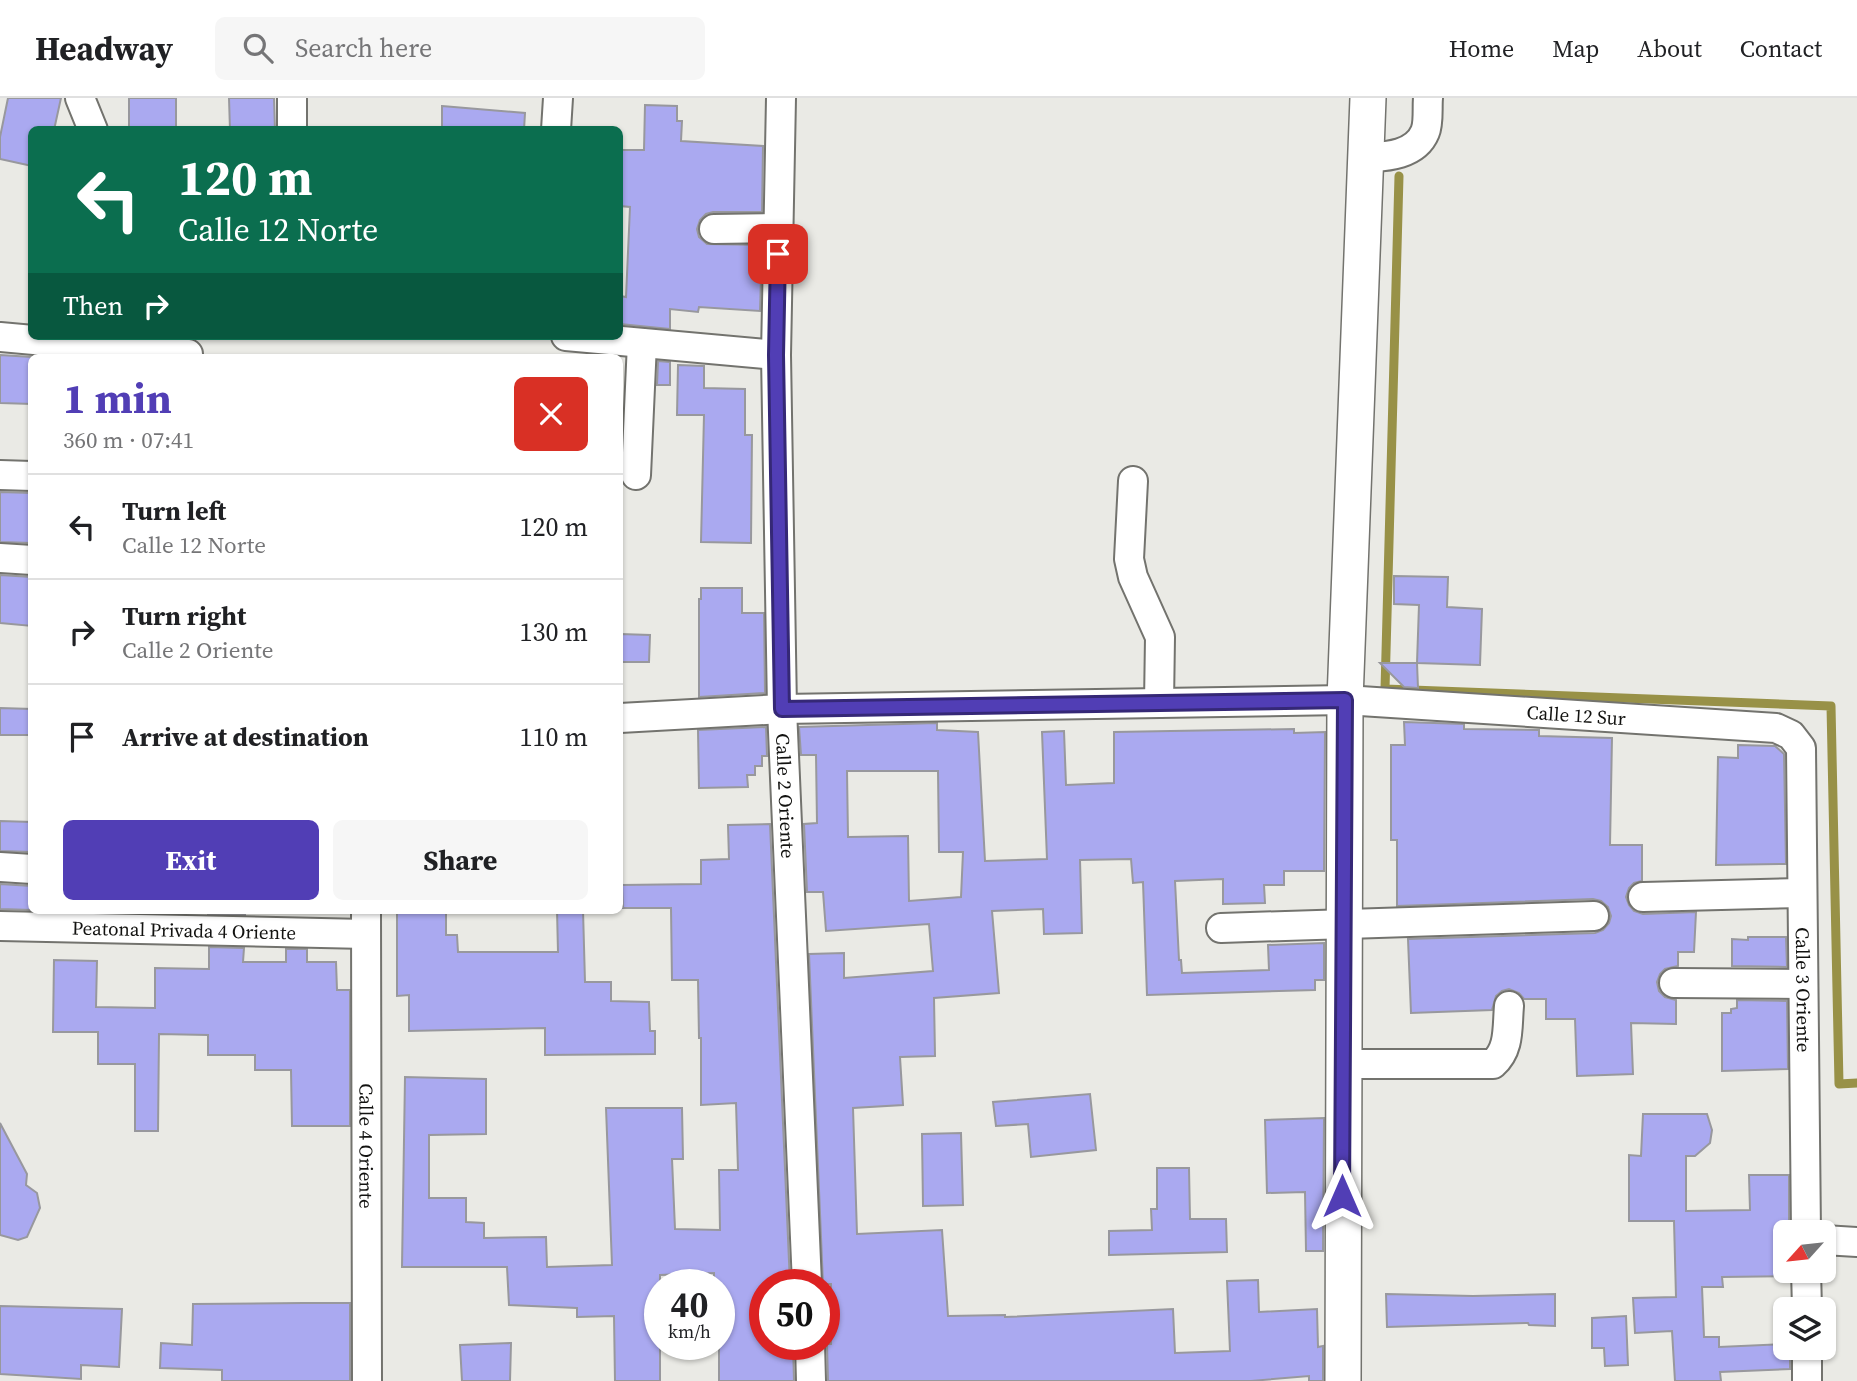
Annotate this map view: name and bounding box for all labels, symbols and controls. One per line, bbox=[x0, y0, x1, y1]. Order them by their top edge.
search box bbox=[215, 17, 705, 80]
text: Headway bbox=[35, 26, 173, 71]
icon: search bbox=[239, 29, 277, 67]
text: Search here bbox=[295, 30, 432, 66]
text: Home bbox=[1449, 32, 1514, 65]
text: Map bbox=[1552, 32, 1599, 65]
text: About bbox=[1637, 32, 1702, 65]
text: Contact bbox=[1740, 32, 1822, 65]
text: 120 m bbox=[178, 144, 313, 211]
icon: left bbox=[63, 154, 154, 245]
text: Calle 12 Norte bbox=[178, 208, 378, 252]
pin bbox=[748, 224, 808, 284]
icon: arrive bbox=[759, 235, 797, 273]
icon: right bbox=[137, 287, 175, 325]
text: Then bbox=[63, 288, 123, 324]
text: 1 min bbox=[63, 369, 172, 427]
button: close bbox=[514, 377, 588, 451]
text: 360 m · 07:41 bbox=[63, 424, 194, 456]
text: Turn left bbox=[122, 493, 226, 529]
icon: left bbox=[63, 508, 101, 546]
text: 120 m bbox=[520, 509, 588, 545]
text: Calle 12 Norte bbox=[122, 529, 266, 561]
text: Turn right bbox=[122, 598, 246, 634]
icon: right bbox=[63, 613, 101, 651]
text: 130 m bbox=[520, 614, 588, 650]
text: Calle 2 Oriente bbox=[122, 634, 273, 666]
street label: Calle 12 Sur bbox=[1526, 699, 1627, 731]
icon: arrive bbox=[63, 718, 101, 756]
text: Arrive at destination bbox=[122, 719, 369, 755]
text: 110 m bbox=[520, 719, 588, 755]
street label: Calle 2 Oriente bbox=[770, 733, 801, 859]
button: Exit bbox=[63, 820, 319, 900]
button: Share bbox=[333, 820, 588, 900]
street label: Peatonal Privada 4 Oriente bbox=[72, 915, 296, 945]
street label: Calle 3 Oriente bbox=[1790, 927, 1817, 1053]
street label: Calle 4 Oriente bbox=[353, 1083, 380, 1209]
position arrow bbox=[1305, 1159, 1379, 1233]
north arrow bbox=[1773, 1220, 1836, 1283]
map controls bbox=[1773, 1220, 1836, 1360]
speed limit sign: 50 bbox=[749, 1269, 840, 1360]
text: 40 bbox=[671, 1281, 708, 1329]
button: layers bbox=[1773, 1297, 1836, 1360]
text: km/h bbox=[668, 1319, 711, 1344]

